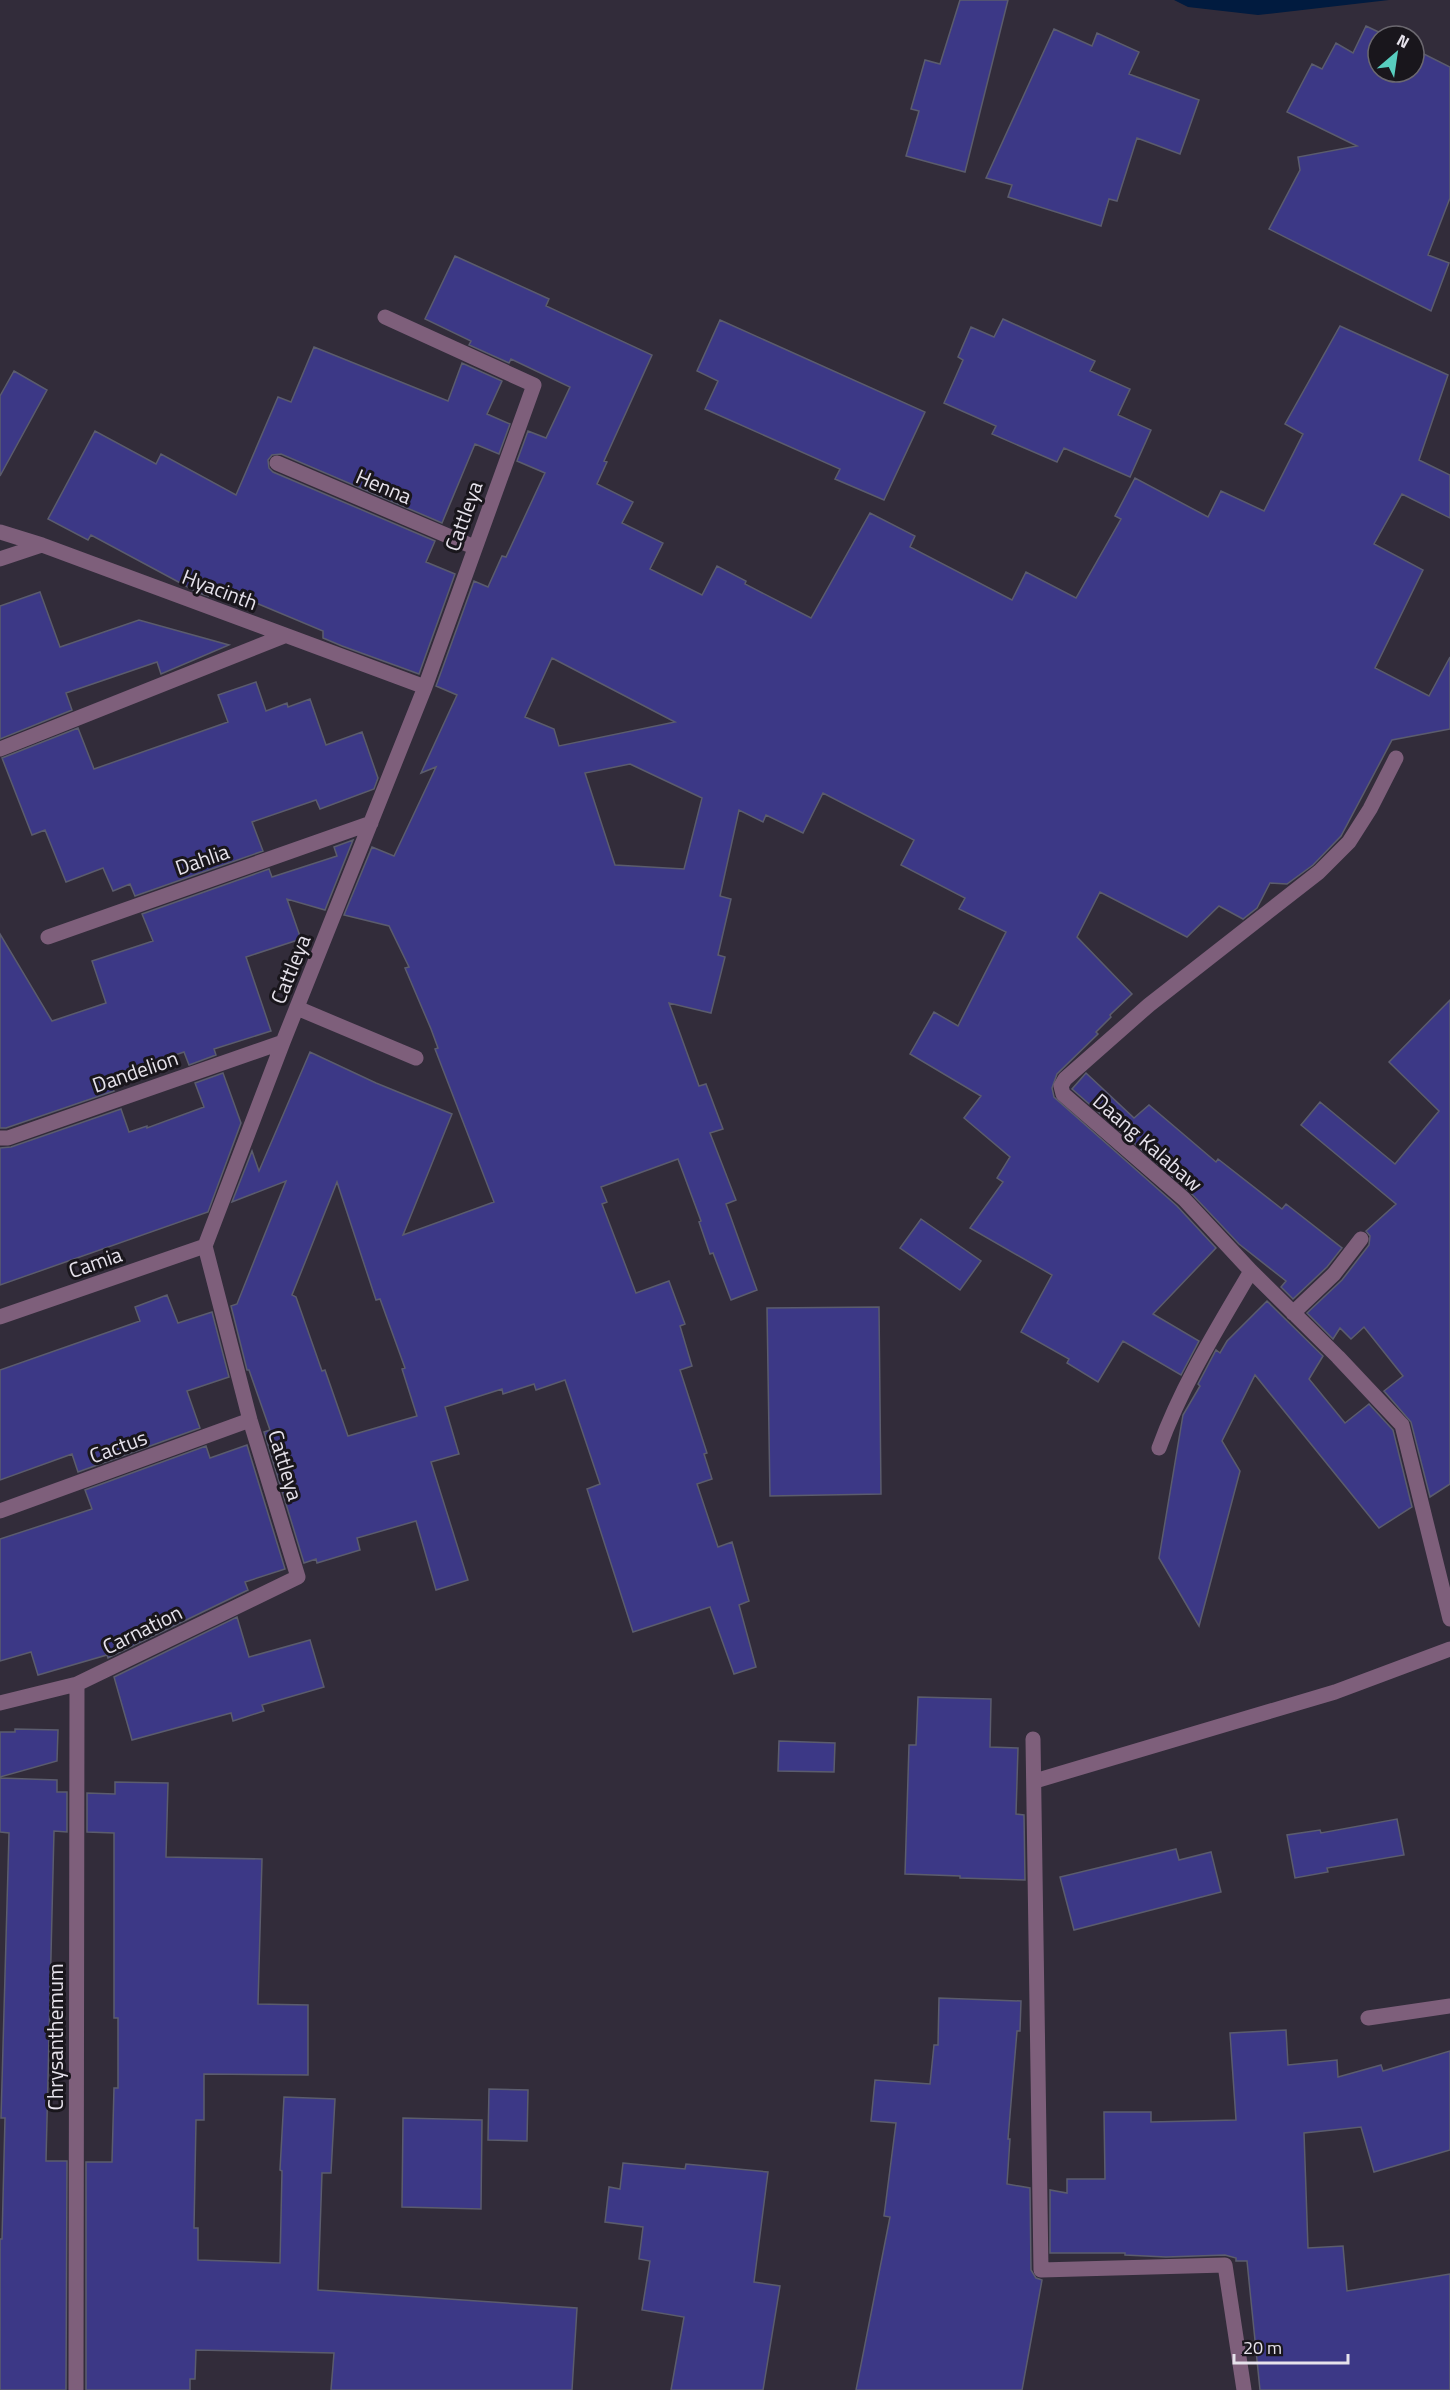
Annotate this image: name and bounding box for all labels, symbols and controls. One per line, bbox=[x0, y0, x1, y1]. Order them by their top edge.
north arrow bbox=[1366, 24, 1426, 84]
text: N bbox=[1393, 28, 1414, 54]
street label: Henna bbox=[351, 460, 417, 512]
street label: Cattleya bbox=[436, 476, 491, 556]
street label: Hyacinth bbox=[178, 560, 262, 618]
street label: Dahlia bbox=[171, 835, 234, 883]
street label: Cattleya bbox=[262, 929, 319, 1009]
street label: Dandelion bbox=[88, 1041, 182, 1101]
street label: Daang Kalabaw bbox=[1086, 1085, 1210, 1199]
street label: Camia bbox=[64, 1238, 126, 1286]
street label: Cactus bbox=[85, 1421, 151, 1471]
street label: Cattleya bbox=[260, 1426, 312, 1505]
street label: Carnation bbox=[97, 1596, 187, 1662]
street label: Chrysanthemum bbox=[39, 1964, 71, 2110]
scale bar bbox=[1234, 2327, 1348, 2365]
text: 20 m bbox=[1243, 2334, 1282, 2361]

